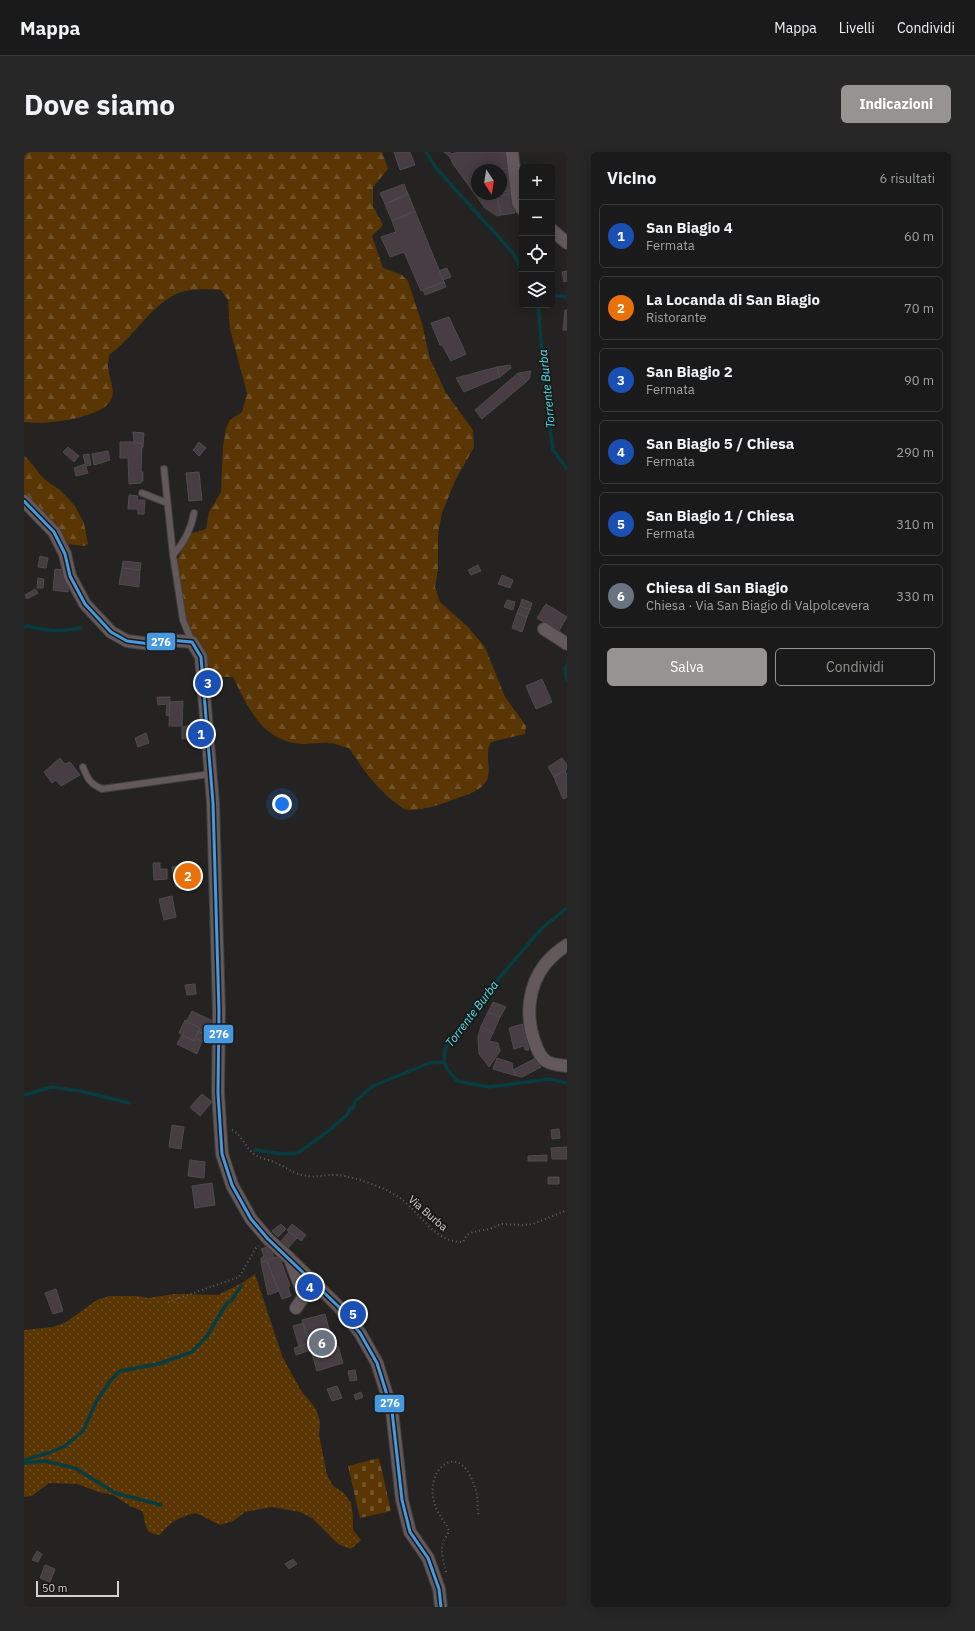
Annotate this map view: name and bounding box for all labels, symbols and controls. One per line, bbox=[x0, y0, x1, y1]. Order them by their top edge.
text: Mappa bbox=[20, 16, 80, 40]
text: Mappa bbox=[774, 19, 817, 37]
text: Livelli bbox=[839, 19, 875, 37]
text: Condividi bbox=[897, 19, 955, 37]
button: Indicazioni bbox=[841, 85, 951, 123]
text: Dove siamo bbox=[24, 86, 175, 123]
north arrow bbox=[471, 164, 507, 200]
map controls bbox=[519, 164, 555, 308]
button: + bbox=[519, 164, 555, 200]
text: Vicino bbox=[607, 167, 656, 189]
text: 6 risultati bbox=[880, 170, 935, 187]
button: − bbox=[519, 200, 555, 236]
text: San Biagio 4 bbox=[646, 218, 733, 237]
text: 1 bbox=[617, 228, 625, 245]
text: 60 m bbox=[904, 228, 934, 245]
button: locate bbox=[519, 236, 555, 272]
text: Fermata bbox=[646, 237, 695, 254]
button: layers bbox=[519, 272, 555, 308]
text: La Locanda di San Biagio bbox=[646, 290, 820, 309]
text: 2 bbox=[617, 300, 625, 317]
text: 70 m bbox=[904, 300, 934, 317]
text: Ristorante bbox=[646, 309, 706, 326]
water label: Torrente Burba bbox=[535, 349, 558, 429]
text: San Biagio 2 bbox=[646, 362, 733, 381]
text: 3 bbox=[617, 372, 625, 389]
text: 90 m bbox=[904, 372, 934, 389]
text: Fermata bbox=[646, 381, 695, 398]
text: San Biagio 5 / Chiesa bbox=[646, 434, 794, 453]
text: 4 bbox=[617, 444, 625, 461]
text: 290 m bbox=[896, 444, 934, 461]
text: Fermata bbox=[646, 453, 695, 470]
text: San Biagio 1 / Chiesa bbox=[646, 506, 794, 525]
text: 5 bbox=[617, 516, 625, 533]
text: 310 m bbox=[896, 516, 934, 533]
text: Fermata bbox=[646, 525, 695, 542]
text: Chiesa di San Biagio bbox=[646, 578, 788, 597]
text: 6 bbox=[617, 588, 625, 605]
text: 330 m bbox=[896, 588, 934, 605]
text: Chiesa · Via San Biagio di Valpolcevera bbox=[646, 597, 870, 614]
line badge: 276 bbox=[146, 632, 176, 651]
text: 276 bbox=[151, 635, 171, 649]
button: Salva bbox=[607, 648, 767, 686]
button: Condividi bbox=[775, 648, 935, 686]
pin: 3 bbox=[195, 668, 221, 698]
pin: 1 bbox=[188, 719, 214, 749]
your location bbox=[272, 794, 292, 814]
pin: 2 bbox=[175, 861, 201, 891]
water label: Torrente Burba bbox=[442, 978, 501, 1050]
line badge: 276 bbox=[203, 1024, 234, 1044]
text: 276 bbox=[209, 1027, 229, 1041]
street label: Via Burba bbox=[405, 1192, 451, 1234]
pin: 4 bbox=[297, 1272, 323, 1302]
pin: 5 bbox=[340, 1299, 366, 1329]
pin: 6 bbox=[309, 1328, 335, 1358]
line badge: 276 bbox=[374, 1394, 405, 1413]
text: 276 bbox=[380, 1396, 400, 1410]
scale bar bbox=[36, 1579, 119, 1598]
text: 50 m bbox=[42, 1581, 67, 1595]

